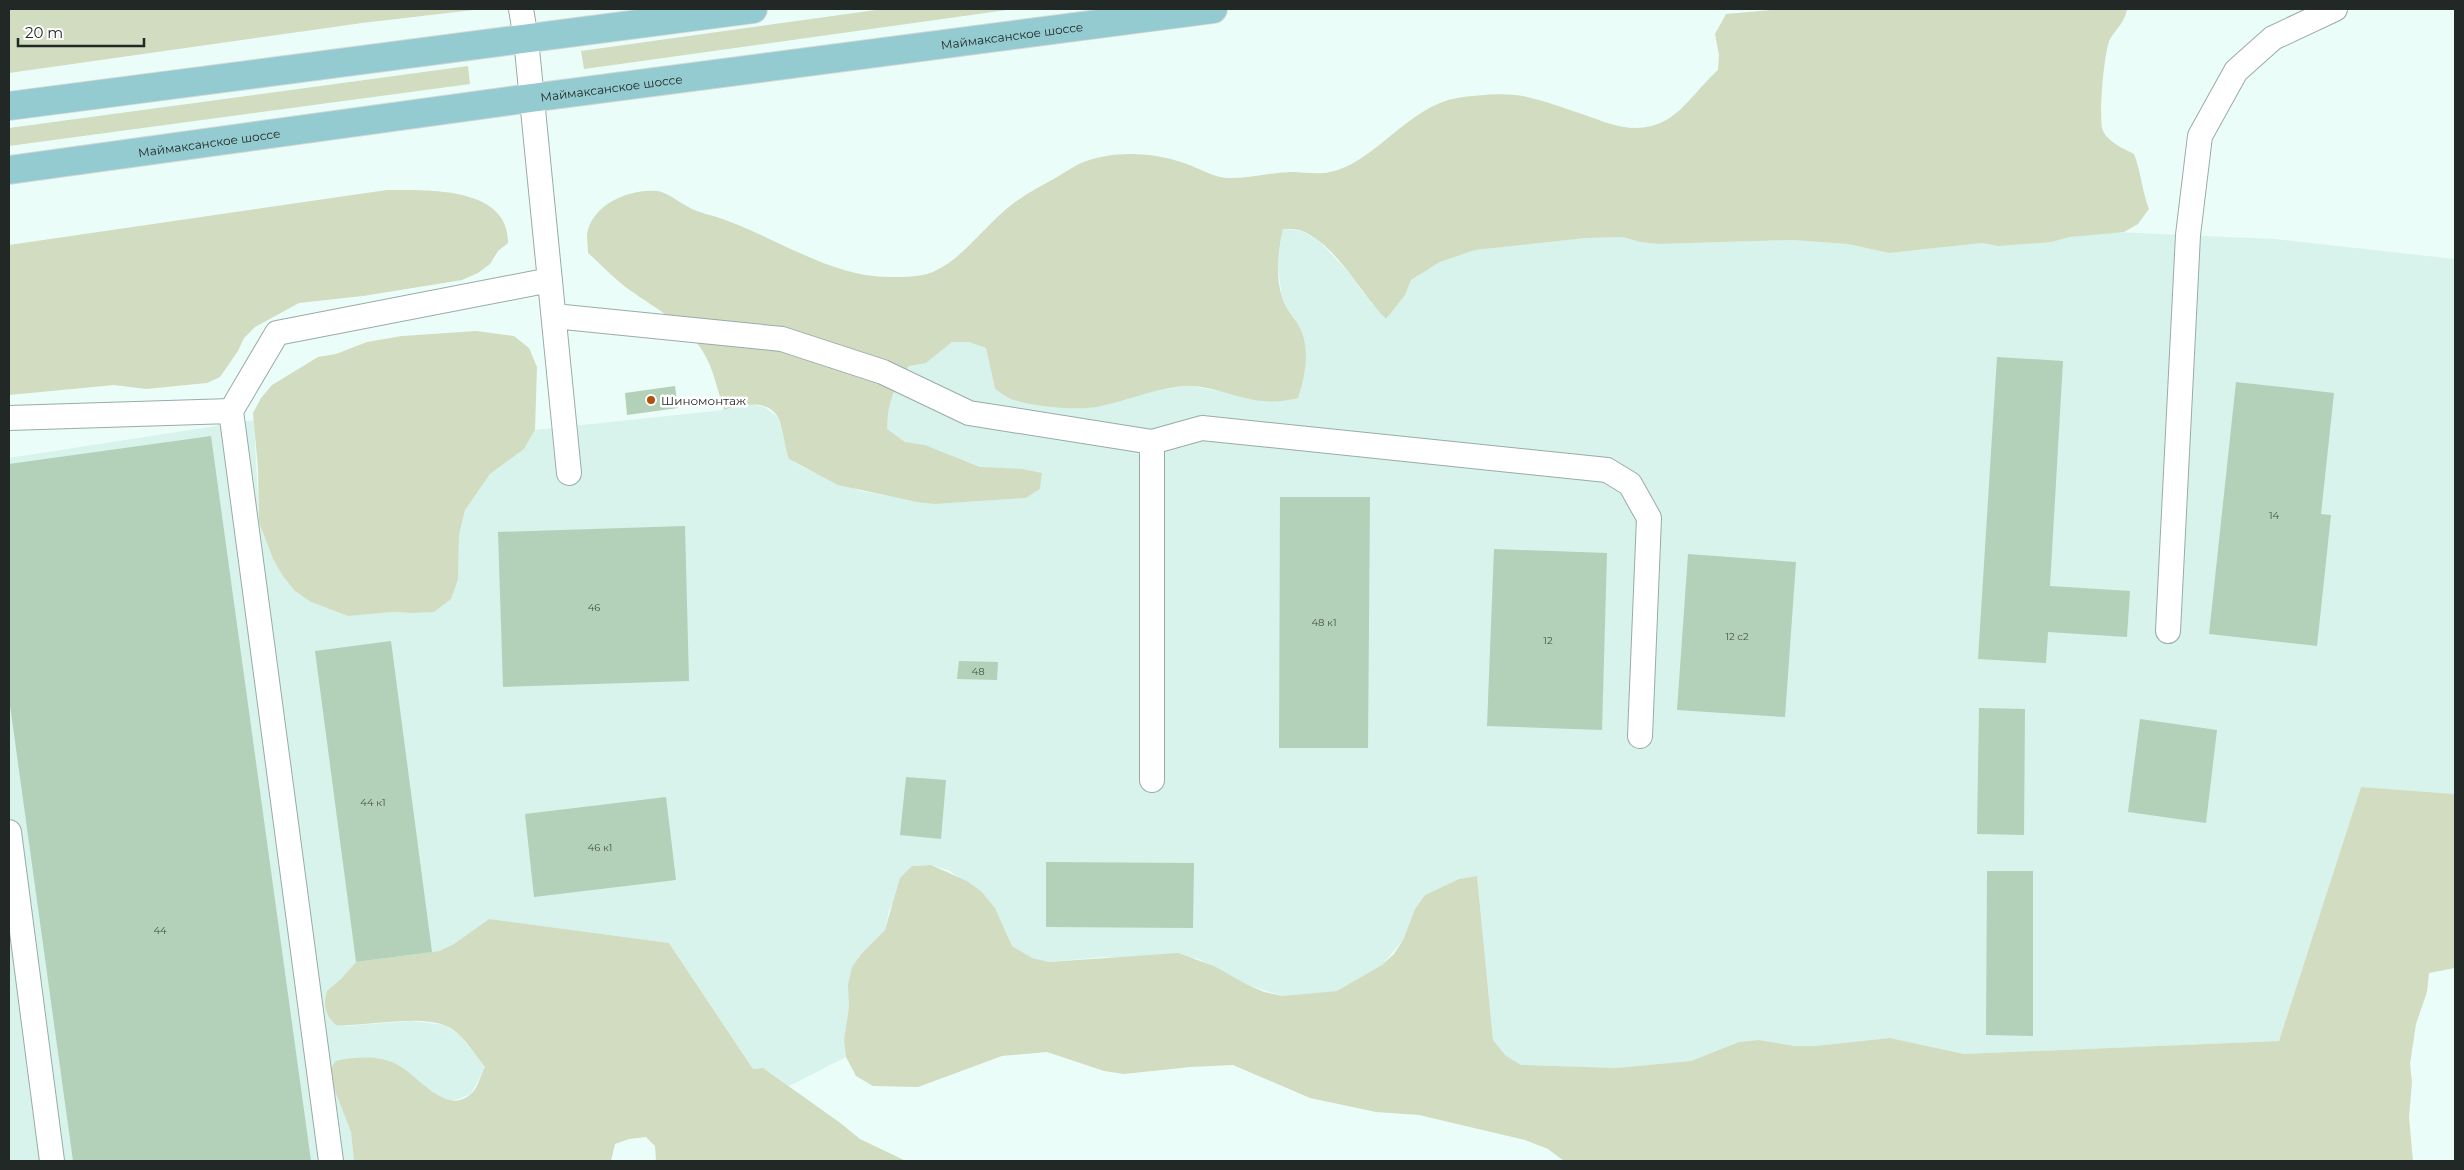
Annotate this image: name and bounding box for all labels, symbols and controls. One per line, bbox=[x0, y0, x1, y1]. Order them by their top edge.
scale bar bbox=[18, 15, 144, 47]
street label: Маймаксанское шоссе bbox=[940, 19, 1084, 52]
text: 20 m bbox=[25, 23, 63, 42]
street label: Маймаксанское шоссе bbox=[539, 71, 683, 104]
street label: Маймаксанское шоссе bbox=[137, 125, 281, 160]
place label: Шиномонтаж bbox=[661, 393, 746, 408]
marker: Шиномонтаж bbox=[645, 394, 657, 406]
house number: 14 bbox=[2269, 509, 2279, 522]
house number: 46 bbox=[588, 601, 600, 614]
house number: 48 к1 bbox=[1311, 616, 1337, 629]
house number: 12 с2 bbox=[1725, 630, 1749, 643]
house number: 12 bbox=[1543, 634, 1553, 647]
house number: 48 bbox=[971, 665, 985, 678]
house number: 44 к1 bbox=[360, 796, 386, 809]
house number: 46 к1 bbox=[588, 841, 612, 854]
house number: 44 bbox=[153, 924, 167, 937]

